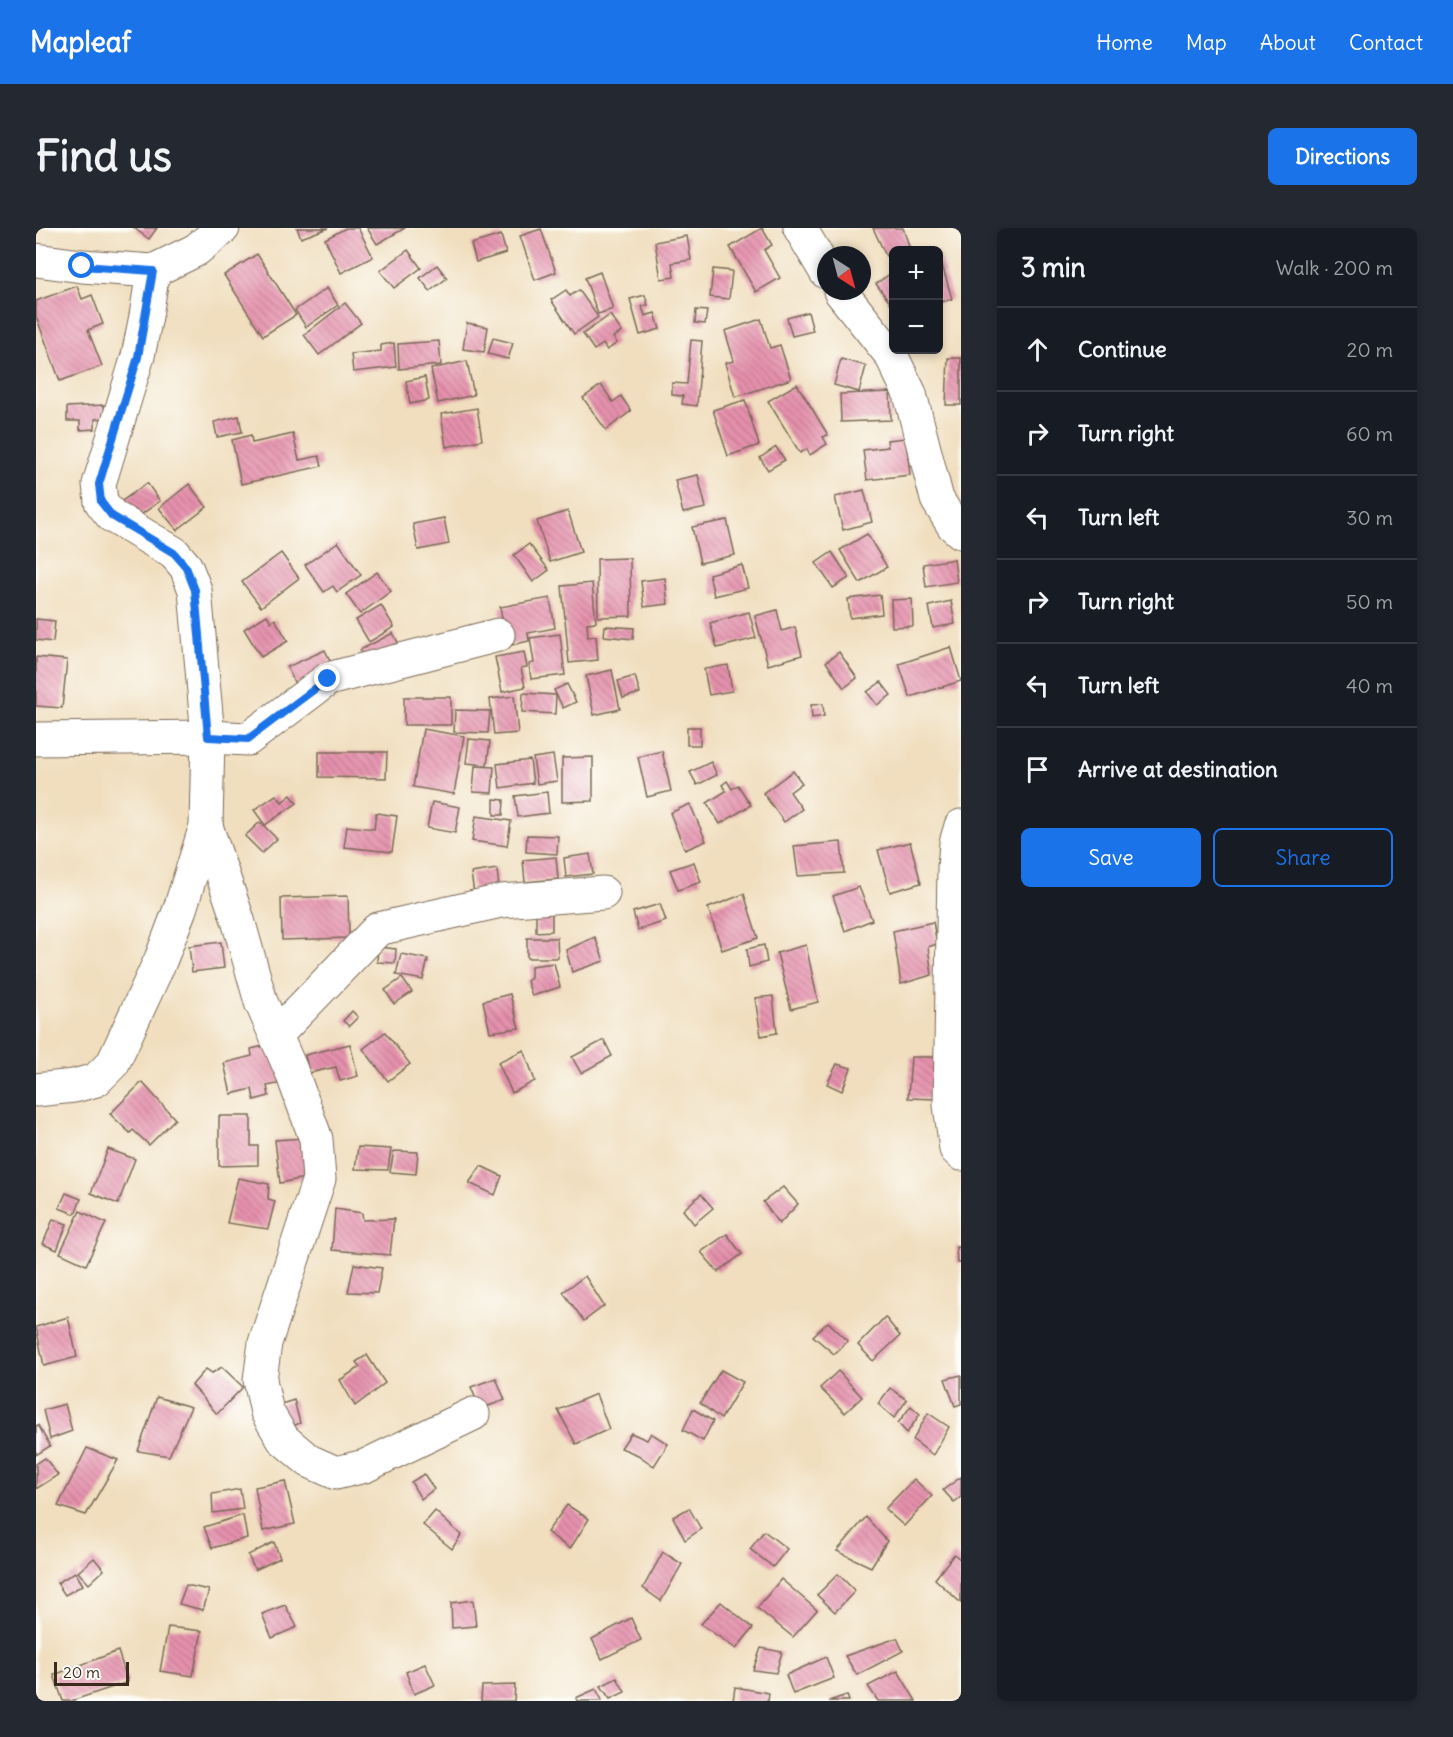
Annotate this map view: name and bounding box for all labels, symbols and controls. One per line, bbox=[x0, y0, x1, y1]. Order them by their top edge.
text: Mapleaf bbox=[30, 24, 131, 60]
text: Home bbox=[1096, 29, 1153, 56]
text: Map bbox=[1186, 29, 1227, 56]
text: About bbox=[1260, 29, 1316, 56]
text: Contact bbox=[1349, 29, 1423, 56]
button: Directions bbox=[1268, 128, 1417, 185]
text: Find us bbox=[36, 130, 172, 182]
north arrow bbox=[817, 246, 871, 300]
map controls bbox=[889, 246, 943, 354]
button: + bbox=[889, 246, 943, 300]
text: 3 min bbox=[1021, 251, 1086, 284]
route start bbox=[68, 252, 94, 278]
text: Walk · 200 m bbox=[1276, 255, 1393, 280]
button: − bbox=[889, 300, 943, 354]
icon: ahead bbox=[1021, 333, 1054, 366]
text: Continue bbox=[1078, 335, 1167, 363]
text: 20 m bbox=[1347, 337, 1393, 362]
icon: right bbox=[1021, 417, 1054, 450]
text: Turn right bbox=[1078, 419, 1174, 447]
text: 60 m bbox=[1346, 421, 1393, 446]
icon: left bbox=[1021, 501, 1054, 534]
text: Turn left bbox=[1078, 503, 1159, 531]
text: 30 m bbox=[1346, 505, 1393, 530]
icon: right bbox=[1021, 585, 1054, 618]
text: Turn right bbox=[1078, 587, 1174, 615]
text: 50 m bbox=[1346, 589, 1393, 614]
route end bbox=[314, 665, 340, 691]
icon: left bbox=[1021, 669, 1054, 702]
text: Turn left bbox=[1078, 671, 1159, 699]
text: 40 m bbox=[1346, 673, 1393, 698]
icon: arrive bbox=[1021, 753, 1054, 786]
text: Arrive at destination bbox=[1078, 755, 1278, 783]
button: Save bbox=[1021, 828, 1201, 887]
button: Share bbox=[1213, 828, 1393, 887]
scale bar bbox=[54, 1659, 129, 1686]
text: 20 m bbox=[63, 1662, 100, 1682]

